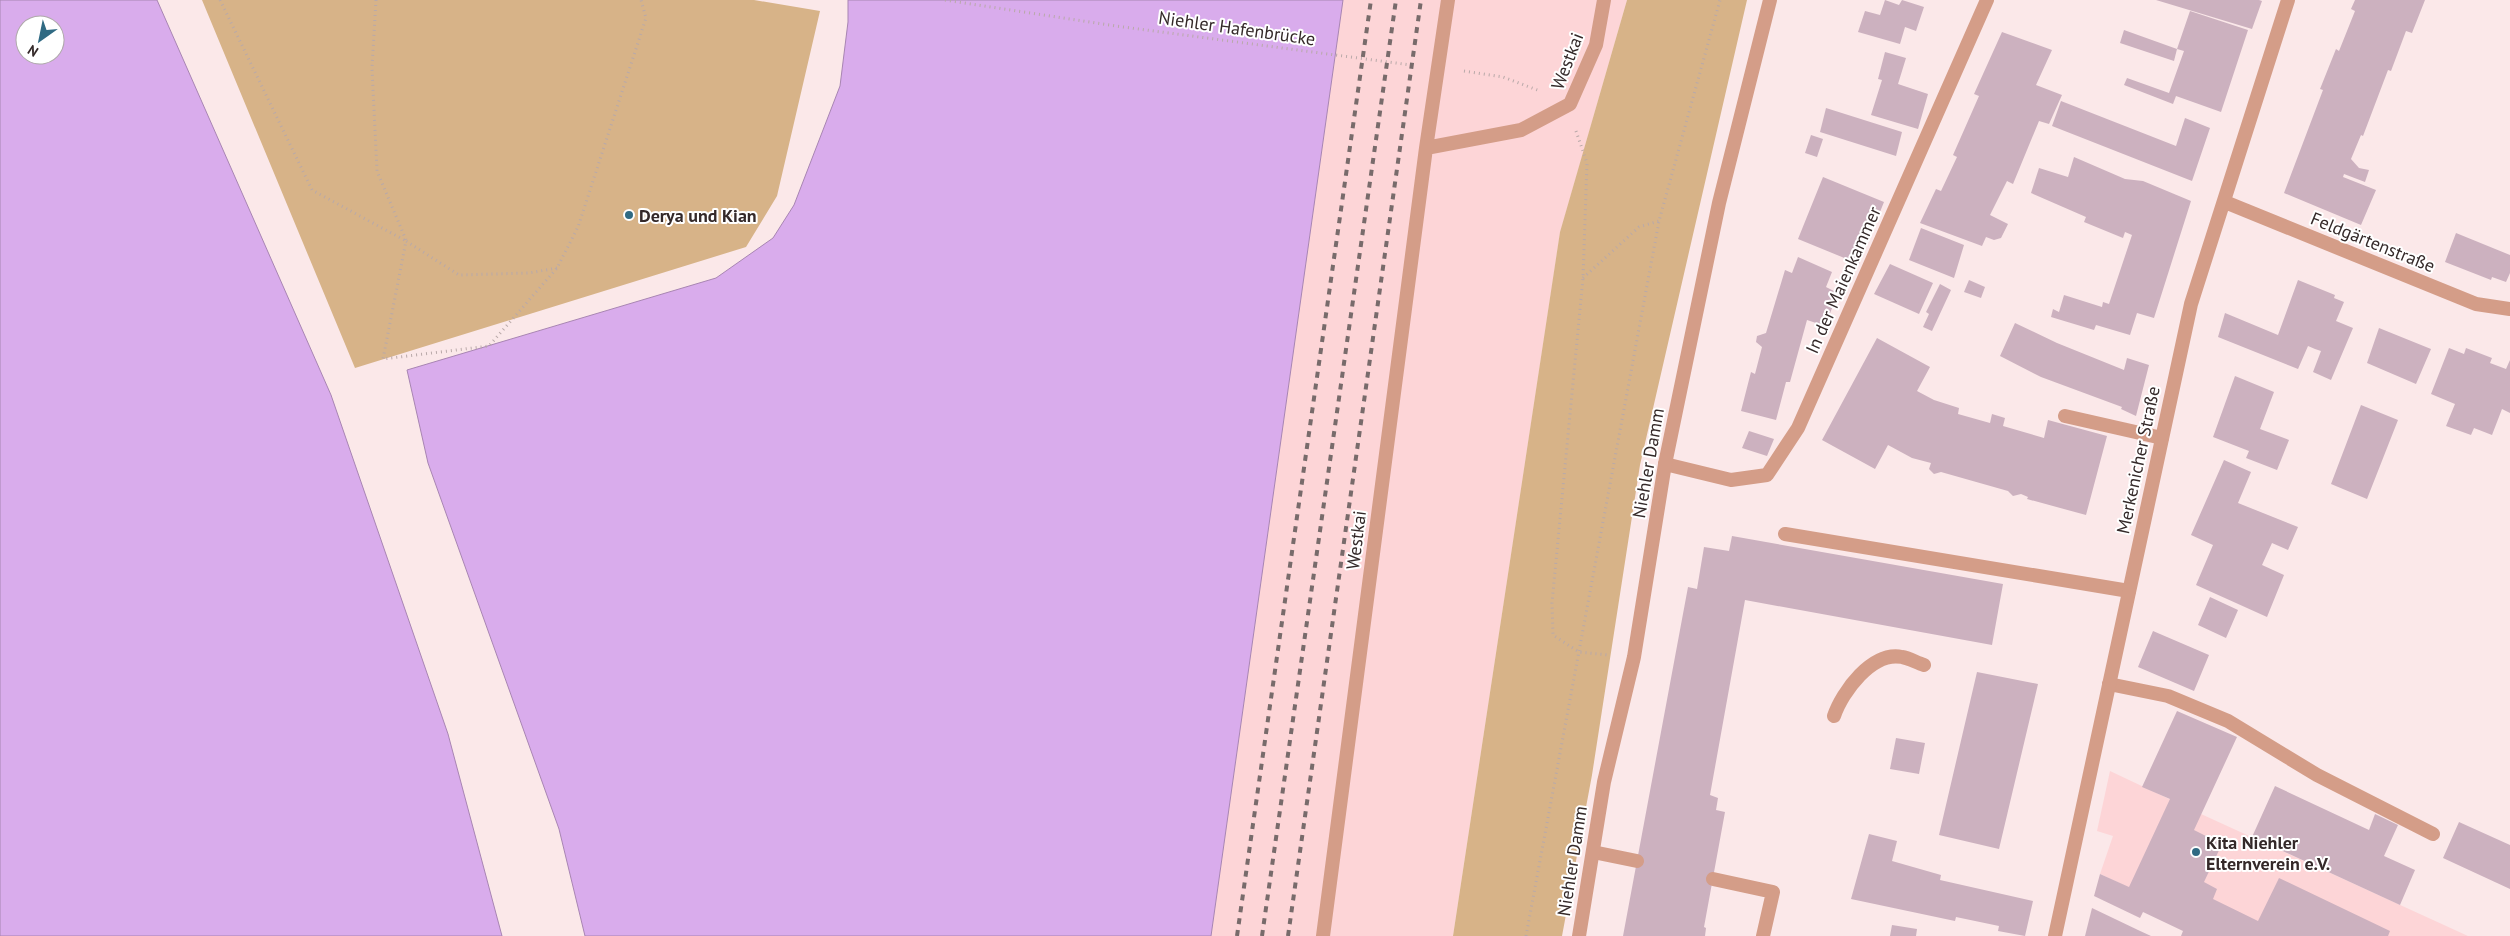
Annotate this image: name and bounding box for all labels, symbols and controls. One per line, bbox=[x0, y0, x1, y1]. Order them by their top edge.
street label: Niehler Hafenbrücke bbox=[1157, 6, 1317, 50]
north arrow bbox=[15, 15, 65, 65]
street label: Westkai bbox=[1546, 29, 1588, 93]
text: N bbox=[24, 41, 42, 61]
street label: In der Maienkammer bbox=[1800, 203, 1886, 357]
place label: Derya und Kian bbox=[639, 204, 757, 227]
street label: Feldgärtenstraße bbox=[2307, 207, 2439, 277]
marker: Derya und Kian bbox=[623, 209, 635, 221]
street label: Merkenicher Straße bbox=[2111, 384, 2165, 536]
street label: Niehler Damm bbox=[1627, 406, 1669, 520]
street label: Westkai bbox=[1341, 509, 1371, 571]
street label: Niehler Damm bbox=[1552, 804, 1592, 918]
place label: Kita Niehler Elternverein e.V. bbox=[2206, 831, 2330, 875]
marker: Kita Niehler Elternverein e.V. bbox=[2190, 846, 2202, 858]

